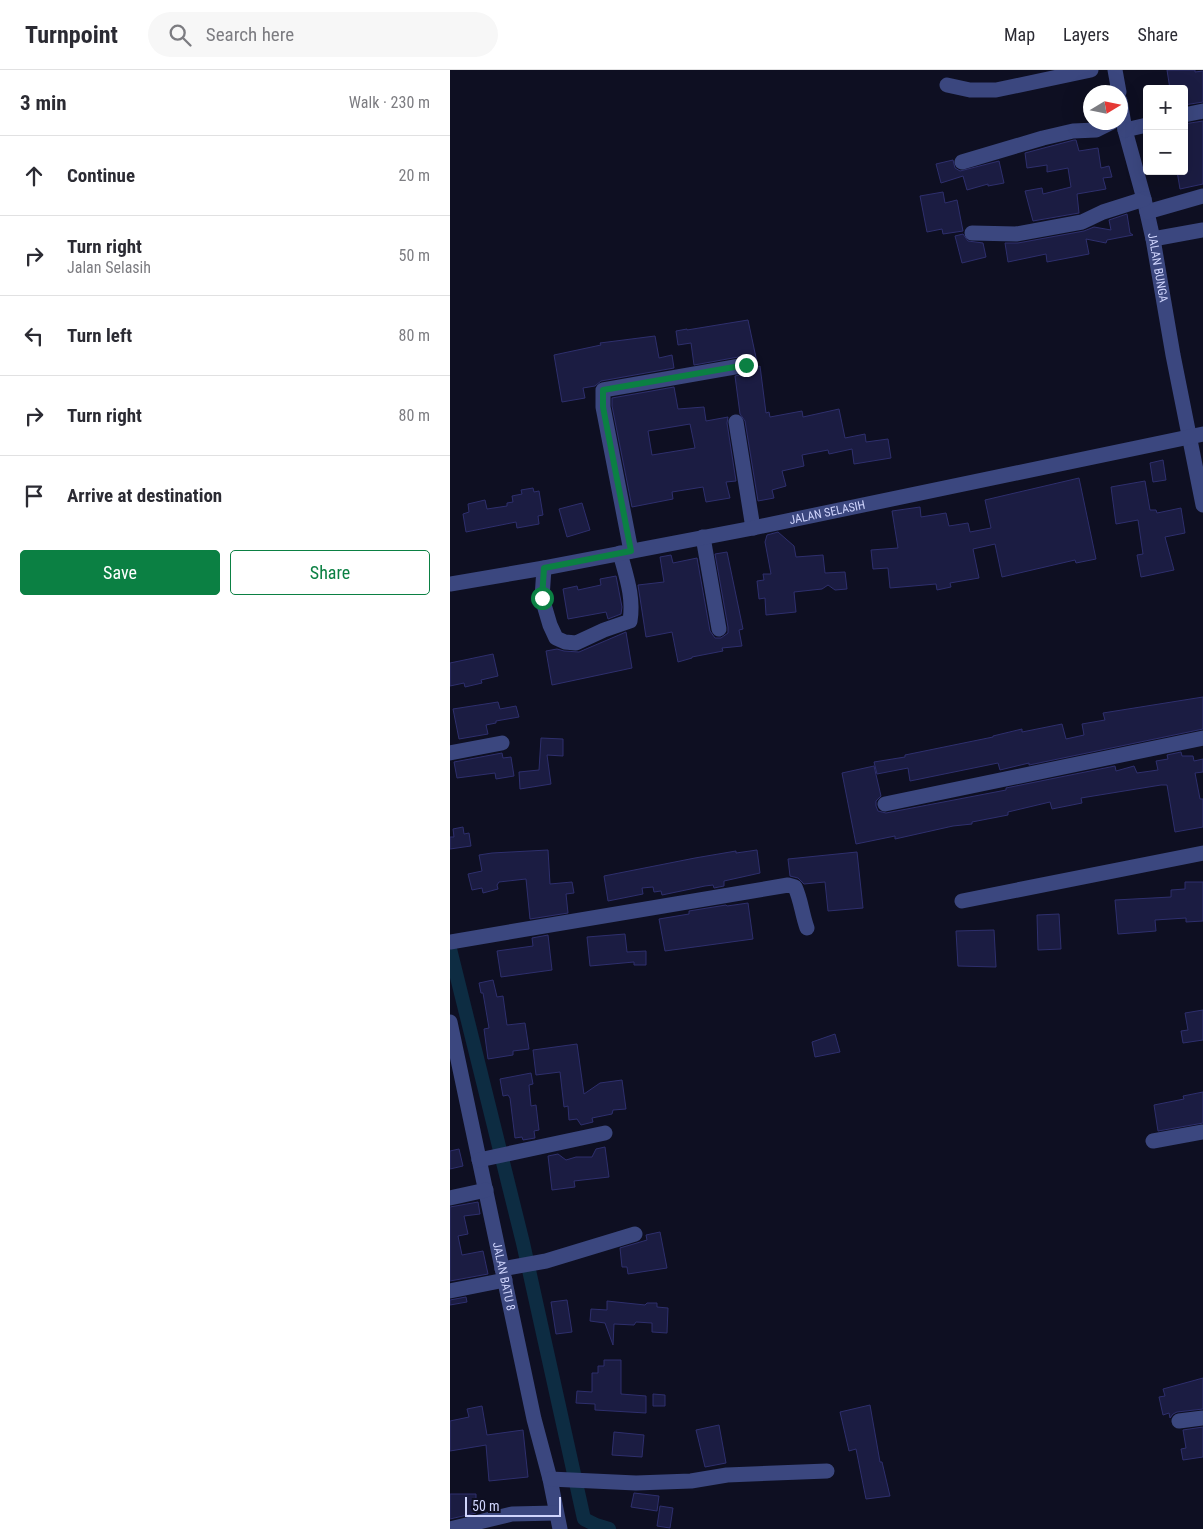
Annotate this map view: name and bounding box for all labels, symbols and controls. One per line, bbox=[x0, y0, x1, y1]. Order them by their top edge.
search box bbox=[148, 12, 498, 57]
text: Turnpoint bbox=[25, 21, 118, 49]
icon: search bbox=[166, 21, 194, 49]
text: Search here bbox=[206, 23, 294, 46]
text: Map bbox=[1004, 24, 1035, 45]
text: Layers bbox=[1063, 24, 1110, 45]
text: Share bbox=[1138, 24, 1178, 45]
north arrow bbox=[1083, 85, 1128, 130]
map controls bbox=[1143, 85, 1188, 175]
button: + bbox=[1143, 85, 1188, 130]
text: 3 min bbox=[20, 91, 67, 115]
text: Walk · 230 m bbox=[349, 93, 430, 112]
button: − bbox=[1143, 130, 1188, 175]
icon: ahead bbox=[20, 162, 48, 190]
text: Continue bbox=[67, 164, 135, 187]
text: 20 m bbox=[398, 166, 430, 185]
street label: JALAN BUNGA bbox=[1145, 231, 1171, 303]
text: Turn right bbox=[67, 235, 142, 258]
icon: right bbox=[20, 242, 48, 270]
text: 50 m bbox=[398, 246, 430, 265]
text: Jalan Selasih bbox=[67, 258, 151, 277]
icon: left bbox=[20, 322, 48, 350]
text: Turn left bbox=[67, 324, 132, 347]
text: 80 m bbox=[398, 326, 430, 345]
route end bbox=[735, 354, 758, 377]
icon: right bbox=[20, 402, 48, 430]
text: Turn right bbox=[67, 404, 142, 427]
text: 80 m bbox=[398, 406, 430, 425]
icon: arrive bbox=[20, 482, 48, 510]
text: Arrive at destination bbox=[67, 484, 222, 507]
street label: JALAN SELASIH bbox=[788, 498, 866, 527]
button: Save bbox=[20, 550, 220, 595]
button: Share bbox=[230, 550, 430, 595]
route start bbox=[531, 587, 554, 610]
street label: JALAN BATU 8 bbox=[490, 1241, 518, 1312]
scale bar bbox=[465, 1494, 561, 1517]
text: 50 m bbox=[472, 1498, 500, 1514]

